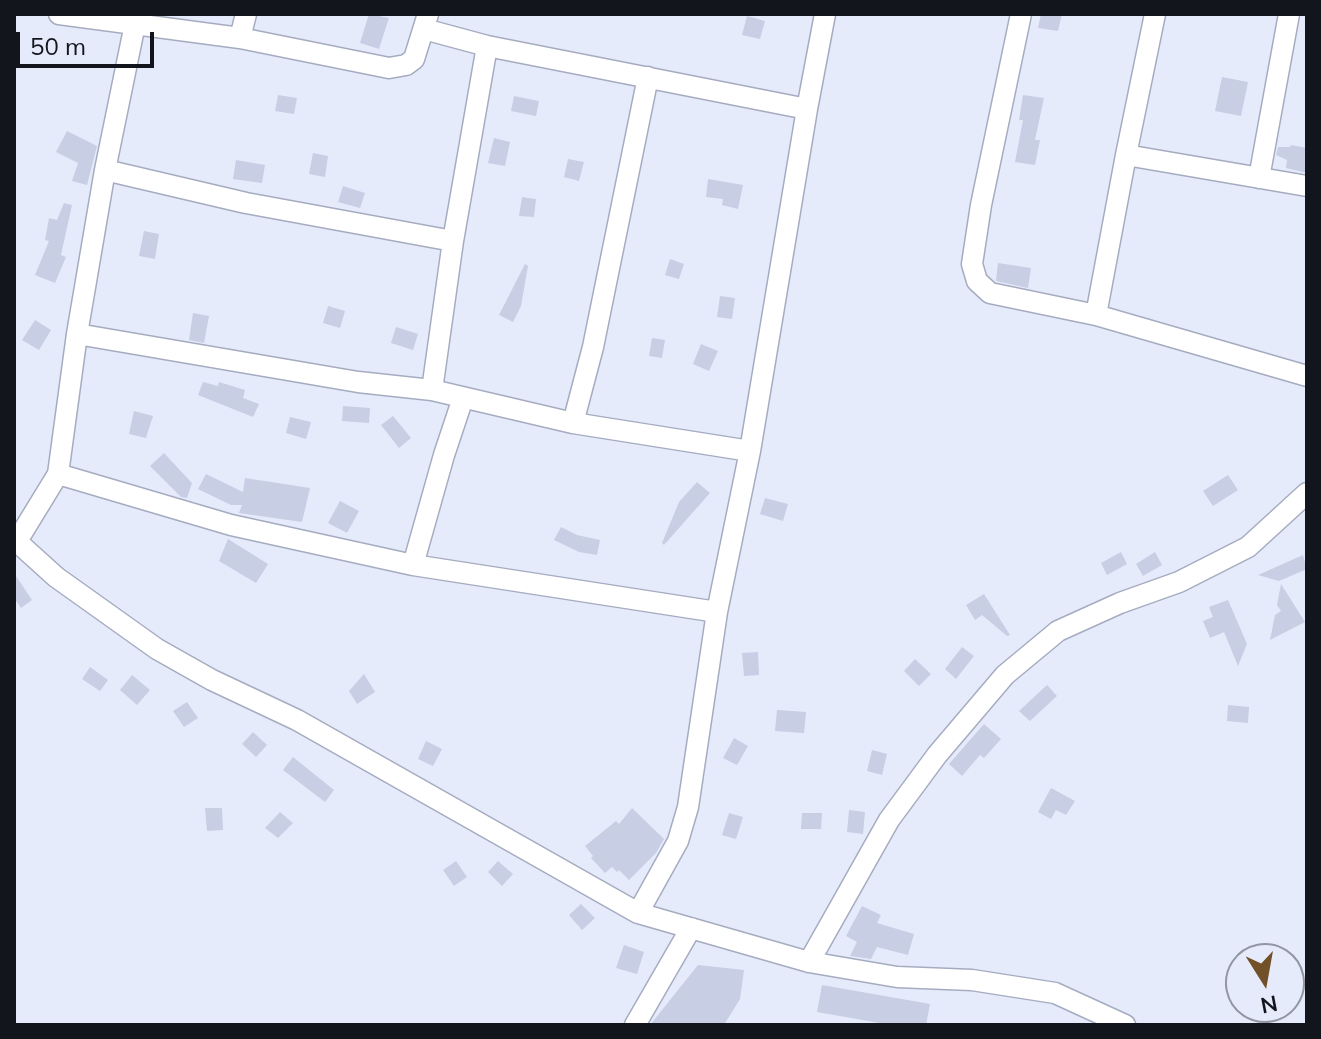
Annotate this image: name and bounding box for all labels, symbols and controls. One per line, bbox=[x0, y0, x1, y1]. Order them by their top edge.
scale bar bbox=[20, 16, 158, 66]
text: 50 m bbox=[30, 31, 86, 61]
north arrow bbox=[1225, 943, 1305, 1023]
text: N bbox=[1258, 989, 1280, 1020]

